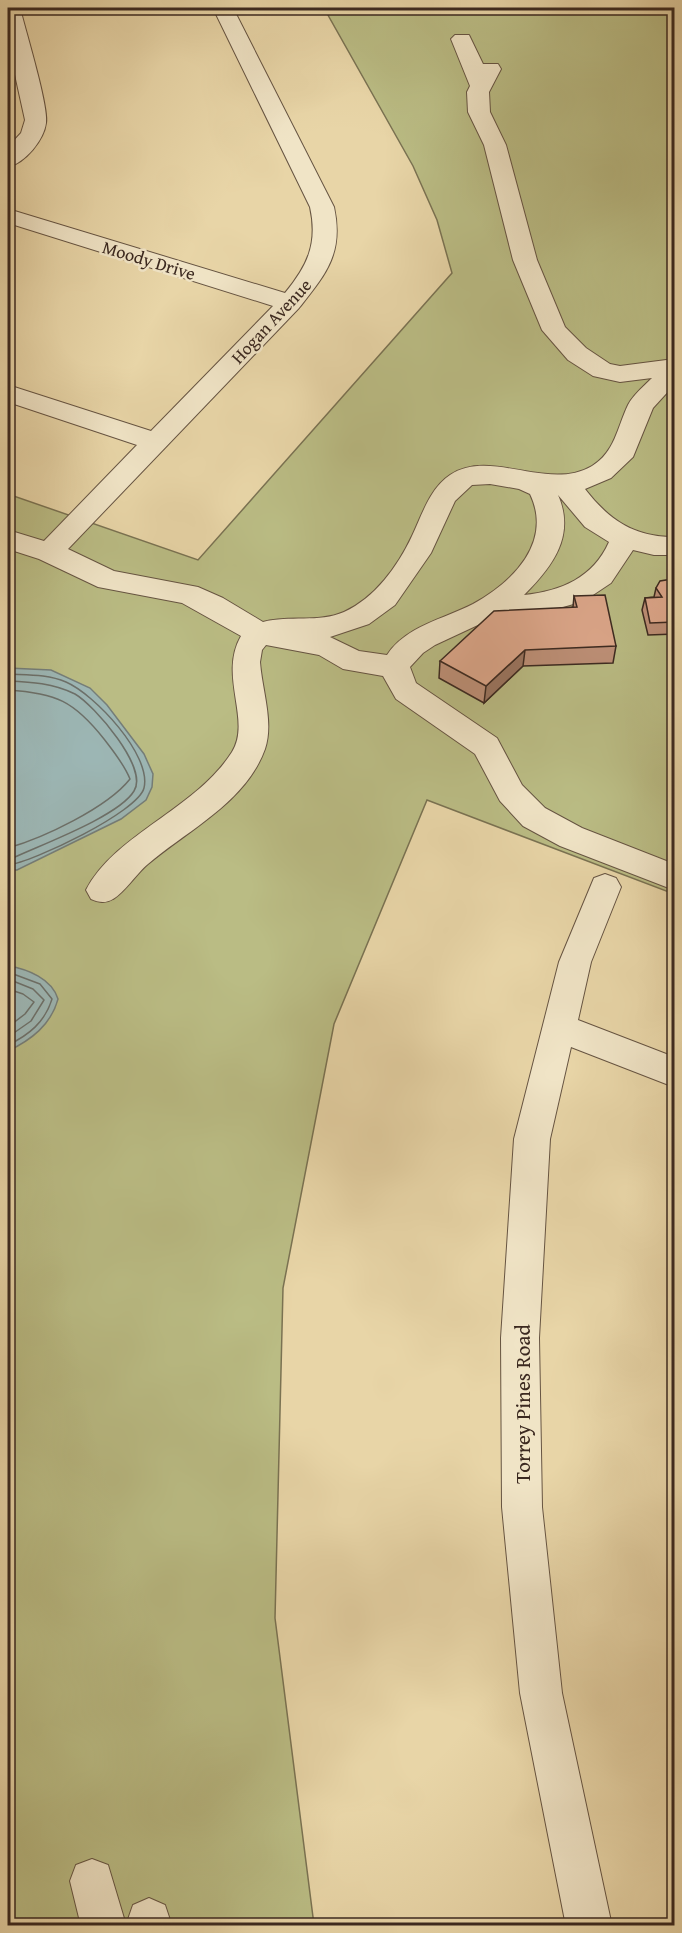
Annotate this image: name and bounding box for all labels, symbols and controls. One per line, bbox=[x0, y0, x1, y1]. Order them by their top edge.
street label: Moody Drive bbox=[99, 233, 199, 287]
street label: Hogan Avenue bbox=[224, 272, 318, 370]
street label: Torrey Pines Road bbox=[507, 1324, 538, 1484]

